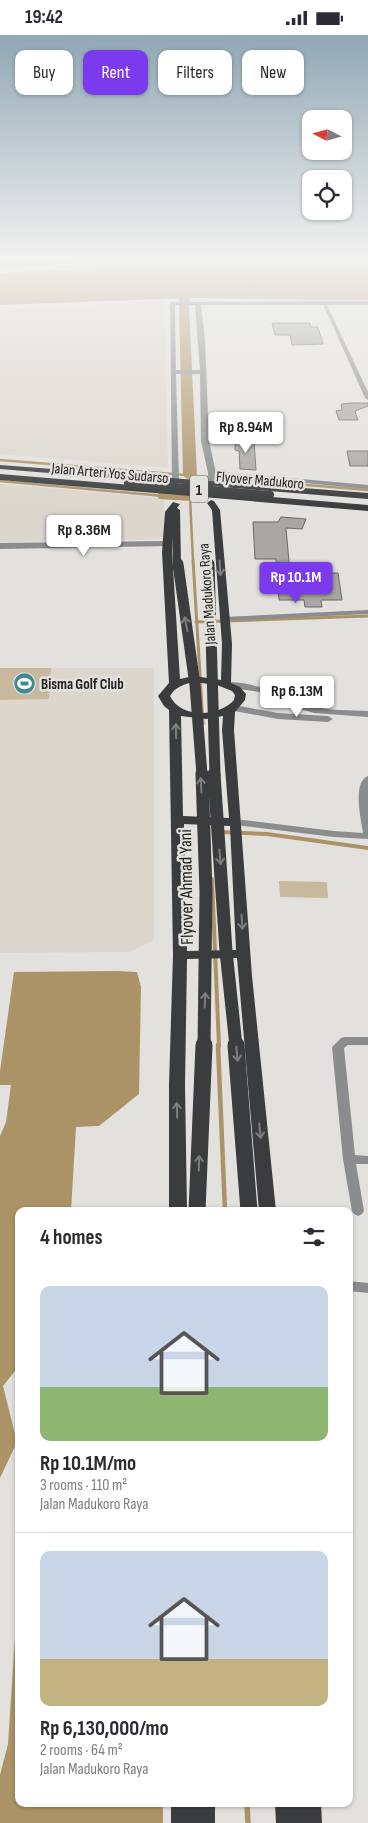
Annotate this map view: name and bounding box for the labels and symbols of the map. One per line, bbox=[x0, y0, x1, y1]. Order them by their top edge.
north arrow bbox=[302, 110, 352, 160]
pin: Rp 8.94M bbox=[194, 411, 298, 454]
street label: Jalan Arteri Yos Sudarso bbox=[50, 459, 169, 488]
street label: Flyover Madukoro bbox=[215, 467, 305, 494]
road number: 1 bbox=[190, 475, 208, 503]
pin: Rp 8.36M bbox=[32, 515, 136, 557]
street label: Jalan Madukoro Raya bbox=[194, 542, 221, 646]
one-way arrow bbox=[215, 560, 225, 576]
pin: Rp 10.1M bbox=[244, 561, 348, 604]
one-way arrow bbox=[181, 616, 191, 632]
sports icon: Bisma Golf Club bbox=[13, 672, 37, 696]
place label: Bisma Golf Club bbox=[41, 675, 124, 694]
pin: Rp 6.13M bbox=[245, 675, 349, 718]
one-way arrow bbox=[171, 724, 181, 740]
one-way arrow bbox=[197, 778, 206, 794]
street label: Flyover Ahmad Yani bbox=[175, 829, 198, 945]
one-way arrow bbox=[215, 849, 224, 865]
one-way arrow bbox=[238, 914, 247, 930]
one-way arrow bbox=[200, 992, 209, 1008]
one-way arrow bbox=[233, 1045, 242, 1061]
one-way arrow bbox=[172, 1102, 182, 1118]
one-way arrow bbox=[255, 1123, 265, 1139]
one-way arrow bbox=[194, 1155, 203, 1171]

